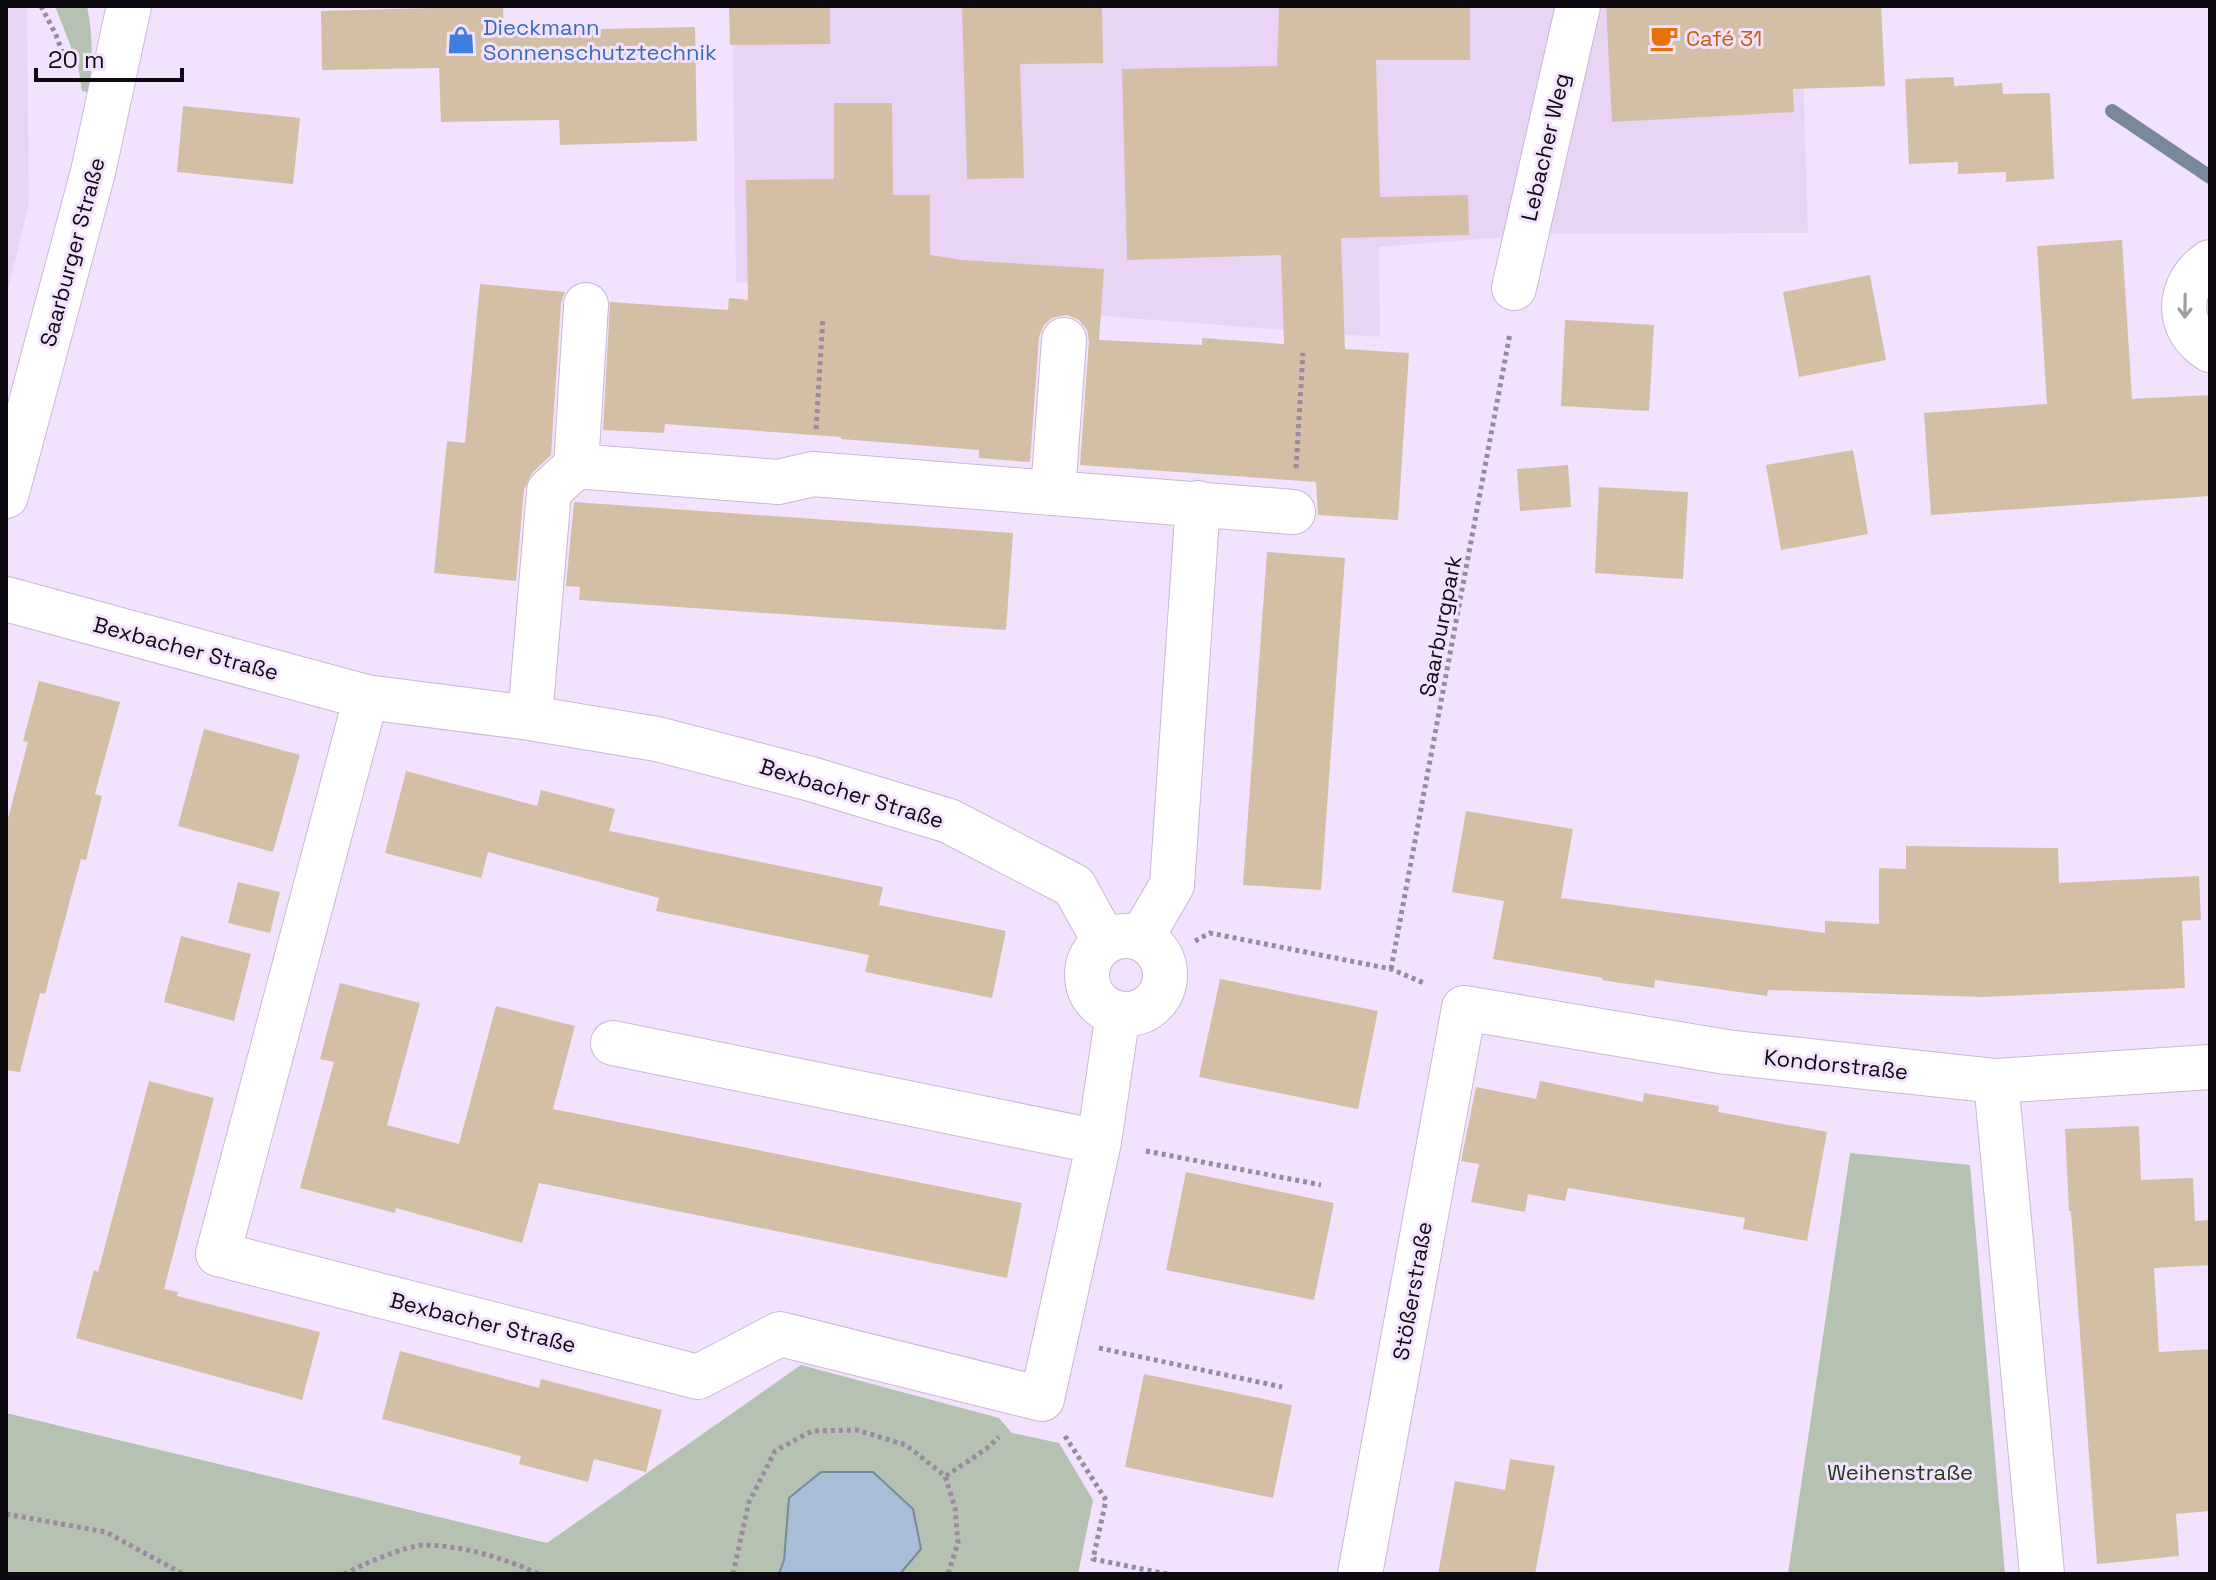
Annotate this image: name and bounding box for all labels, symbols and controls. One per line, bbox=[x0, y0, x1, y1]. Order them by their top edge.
place label: Dieckmann Sonnenschutztechnik bbox=[483, 13, 717, 66]
cafe icon: Café 31 bbox=[1649, 23, 1679, 53]
place label: Café 31 bbox=[1686, 24, 1762, 52]
shop icon: Dieckmann Sonnenschutztechnik bbox=[446, 25, 476, 55]
scale bar bbox=[36, 32, 182, 82]
text: 20 m bbox=[48, 44, 105, 75]
street label: Lebacher Weg bbox=[1514, 70, 1576, 224]
street label: Saarburger Straße bbox=[33, 154, 111, 350]
one-way arrow bbox=[2177, 292, 2193, 319]
street label: Saarburgpark bbox=[1413, 553, 1467, 699]
street label: Bexbacher Straße bbox=[90, 610, 282, 686]
street label: Bexbacher Straße bbox=[757, 752, 947, 834]
street label: Kondorstraße bbox=[1763, 1043, 1909, 1085]
street label: Stößerstraße bbox=[1386, 1219, 1438, 1363]
street label: Bexbacher Straße bbox=[387, 1285, 579, 1359]
park label: Weihenstraße bbox=[1827, 1458, 1973, 1486]

